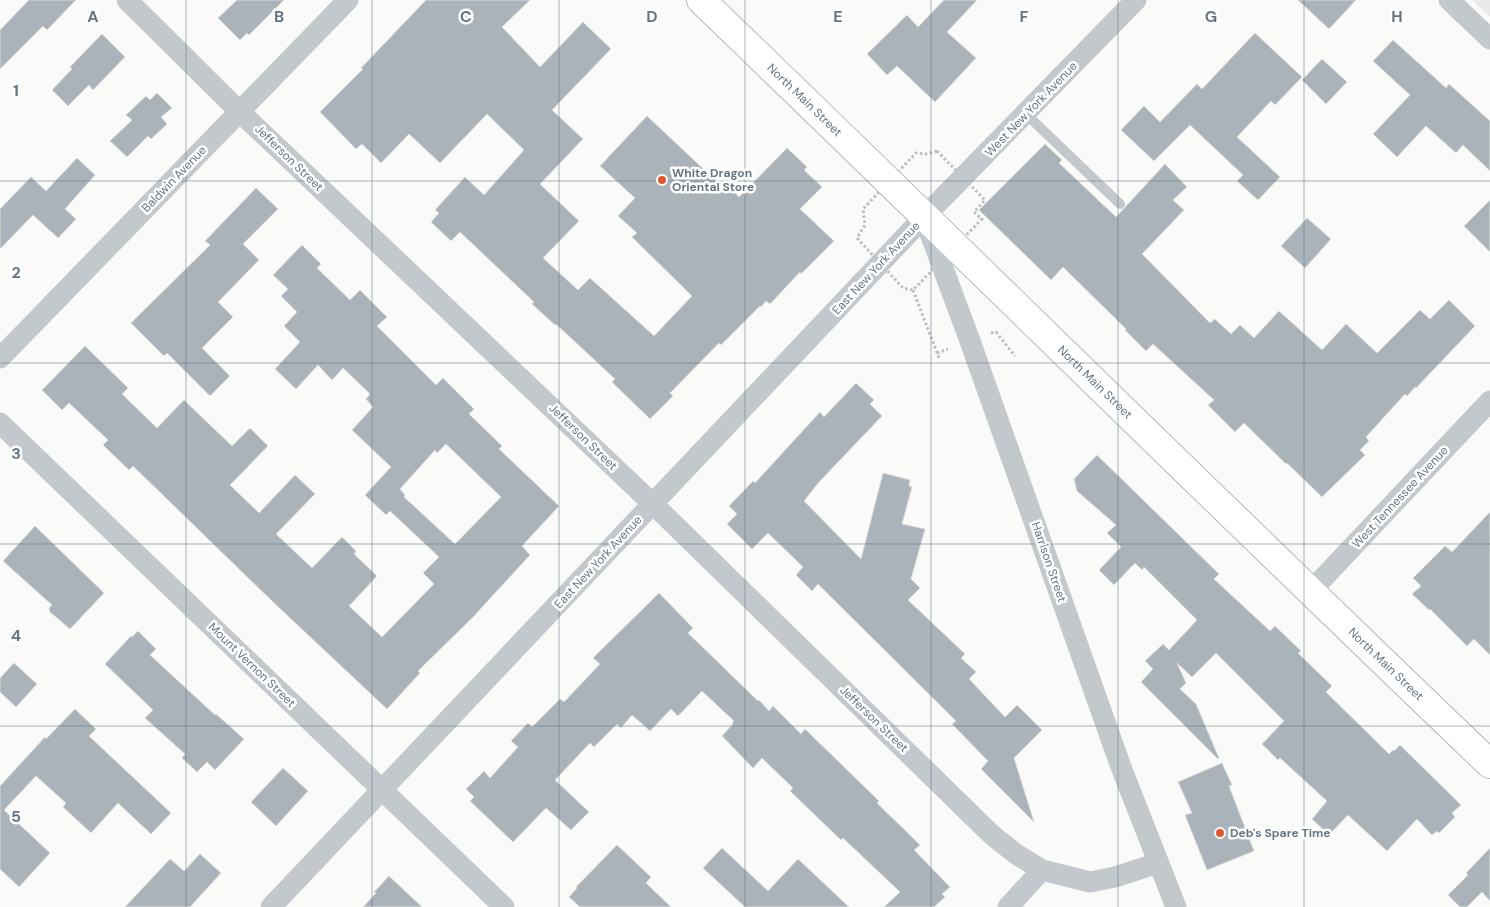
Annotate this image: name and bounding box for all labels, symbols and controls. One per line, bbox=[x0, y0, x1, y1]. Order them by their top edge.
text: A bbox=[87, 6, 99, 27]
text: B bbox=[274, 6, 284, 27]
text: C bbox=[460, 6, 472, 27]
text: D bbox=[646, 6, 658, 27]
text: E bbox=[833, 6, 843, 27]
text: F bbox=[1020, 6, 1029, 27]
text: G bbox=[1205, 6, 1217, 27]
text: H bbox=[1391, 6, 1403, 27]
street label: West New York Avenue bbox=[981, 58, 1081, 160]
street label: North Main Street bbox=[764, 60, 846, 140]
text: 1 bbox=[13, 80, 19, 101]
street label: Jefferson Street bbox=[251, 121, 327, 195]
street label: Baldwin Avenue bbox=[138, 142, 210, 216]
place label: White Dragon Oriental Store bbox=[672, 165, 754, 195]
marker: White Dragon Oriental Store bbox=[656, 174, 668, 186]
street label: East New York Avenue bbox=[829, 218, 923, 318]
text: 2 bbox=[11, 262, 21, 283]
street label: North Main Street bbox=[1054, 342, 1136, 423]
street label: Jefferson Street bbox=[545, 400, 621, 474]
street label: West Tennessee Avenue bbox=[1348, 442, 1452, 552]
text: 3 bbox=[11, 443, 21, 464]
street label: East New York Avenue bbox=[551, 512, 645, 612]
street label: Harrison Street bbox=[1028, 520, 1070, 604]
street label: Mount Vernon Street bbox=[205, 619, 299, 711]
street label: North Main Street bbox=[1345, 624, 1427, 704]
text: 4 bbox=[11, 625, 21, 646]
street label: Jefferson Street bbox=[836, 682, 912, 756]
text: 5 bbox=[11, 806, 21, 827]
place label: Deb's Spare Time bbox=[1230, 825, 1330, 841]
marker: Deb's Spare Time bbox=[1214, 827, 1226, 839]

